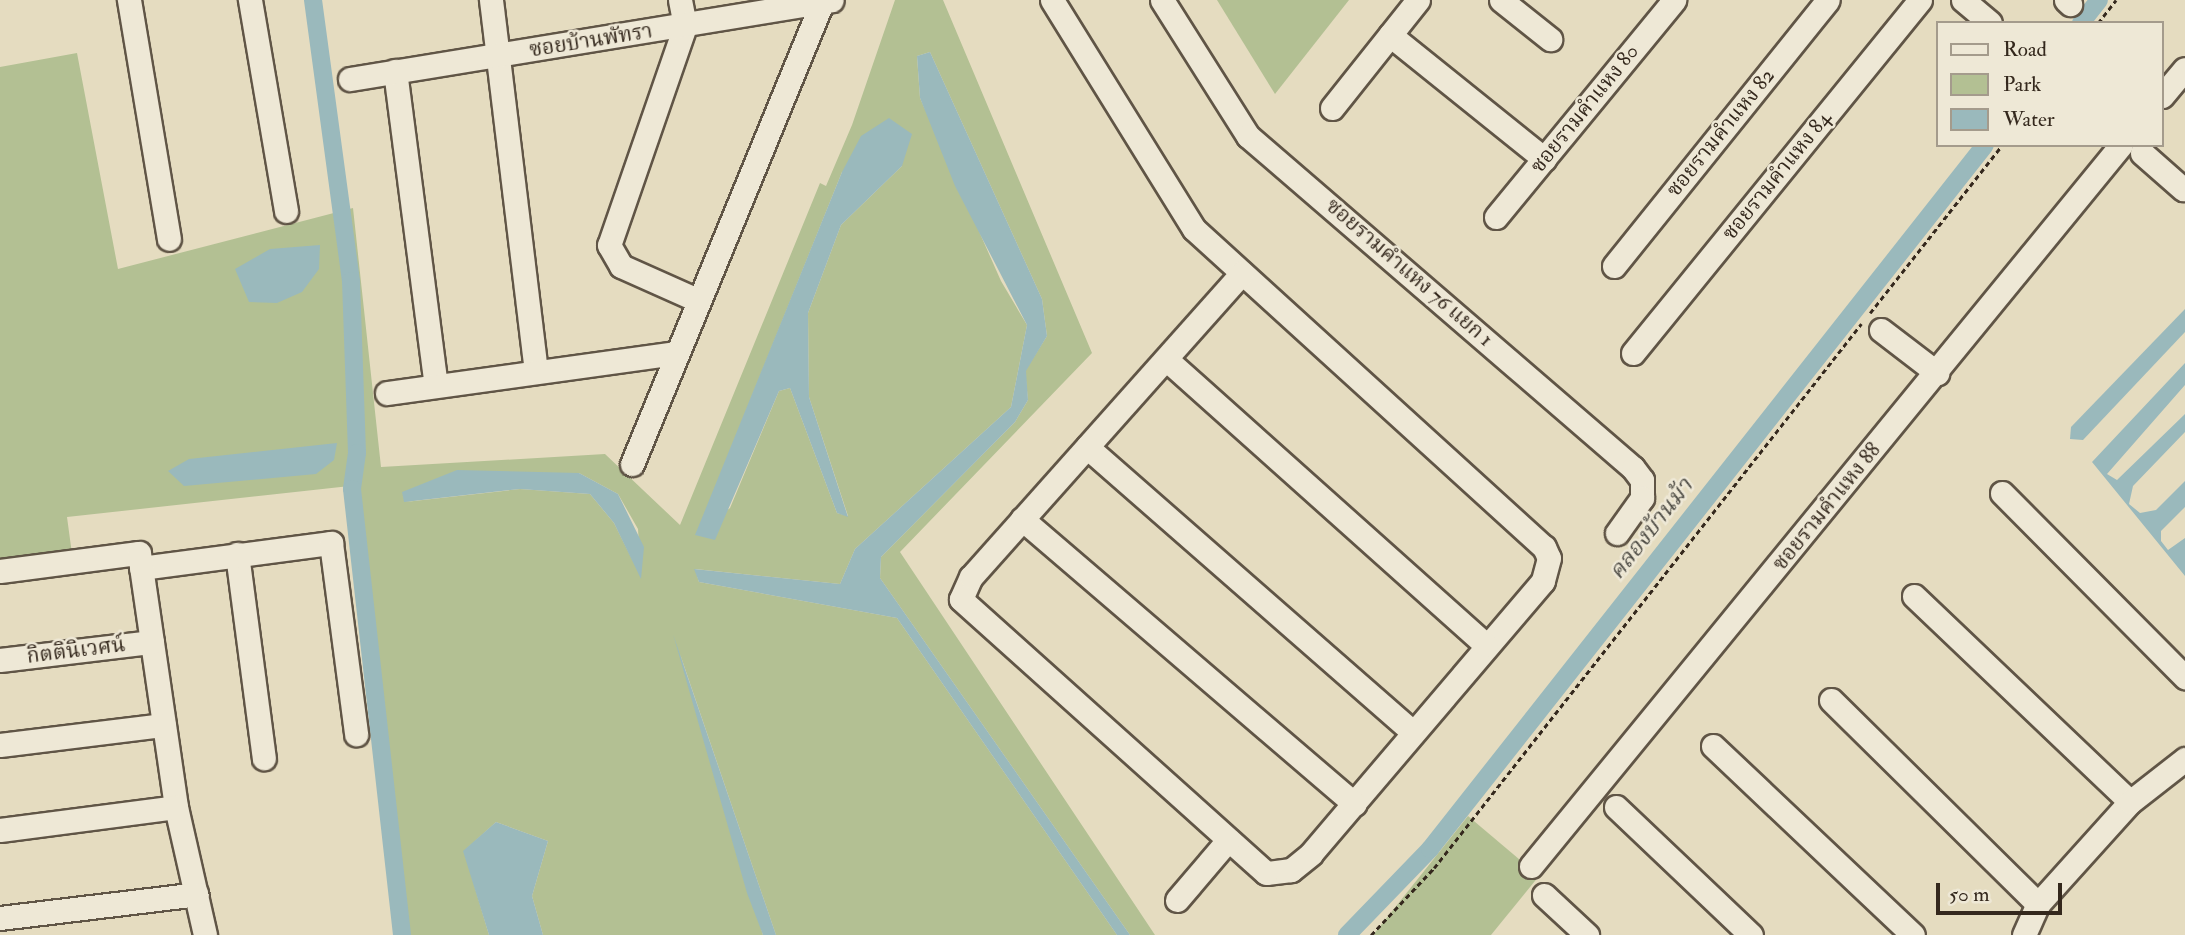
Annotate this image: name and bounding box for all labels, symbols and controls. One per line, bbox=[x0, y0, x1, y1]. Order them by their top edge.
street label: ซอยบ้านพัทรา bbox=[528, 19, 654, 63]
legend bbox=[1937, 21, 2164, 147]
text: Road bbox=[2003, 36, 2047, 63]
street label: ซอยรามคำแหง 80 bbox=[1525, 40, 1645, 178]
street label: ซอยรามคำแหง 82 bbox=[1662, 64, 1780, 202]
text: Park bbox=[2003, 71, 2041, 98]
street label: ซอยรามคำแหง 84 bbox=[1717, 106, 1837, 246]
text: Water bbox=[2003, 106, 2055, 133]
street label: ซอยรามคำแหง 76 แยก 1 bbox=[1320, 194, 1498, 352]
street label: ซอยรามคำแหง 88 bbox=[1768, 438, 1886, 576]
water label: คลองบ้านม้า bbox=[1603, 473, 1699, 585]
street label: กิตตินิเวศน์ bbox=[25, 632, 127, 670]
scale bar bbox=[1940, 869, 2066, 913]
text: 50 m bbox=[1949, 881, 1990, 908]

